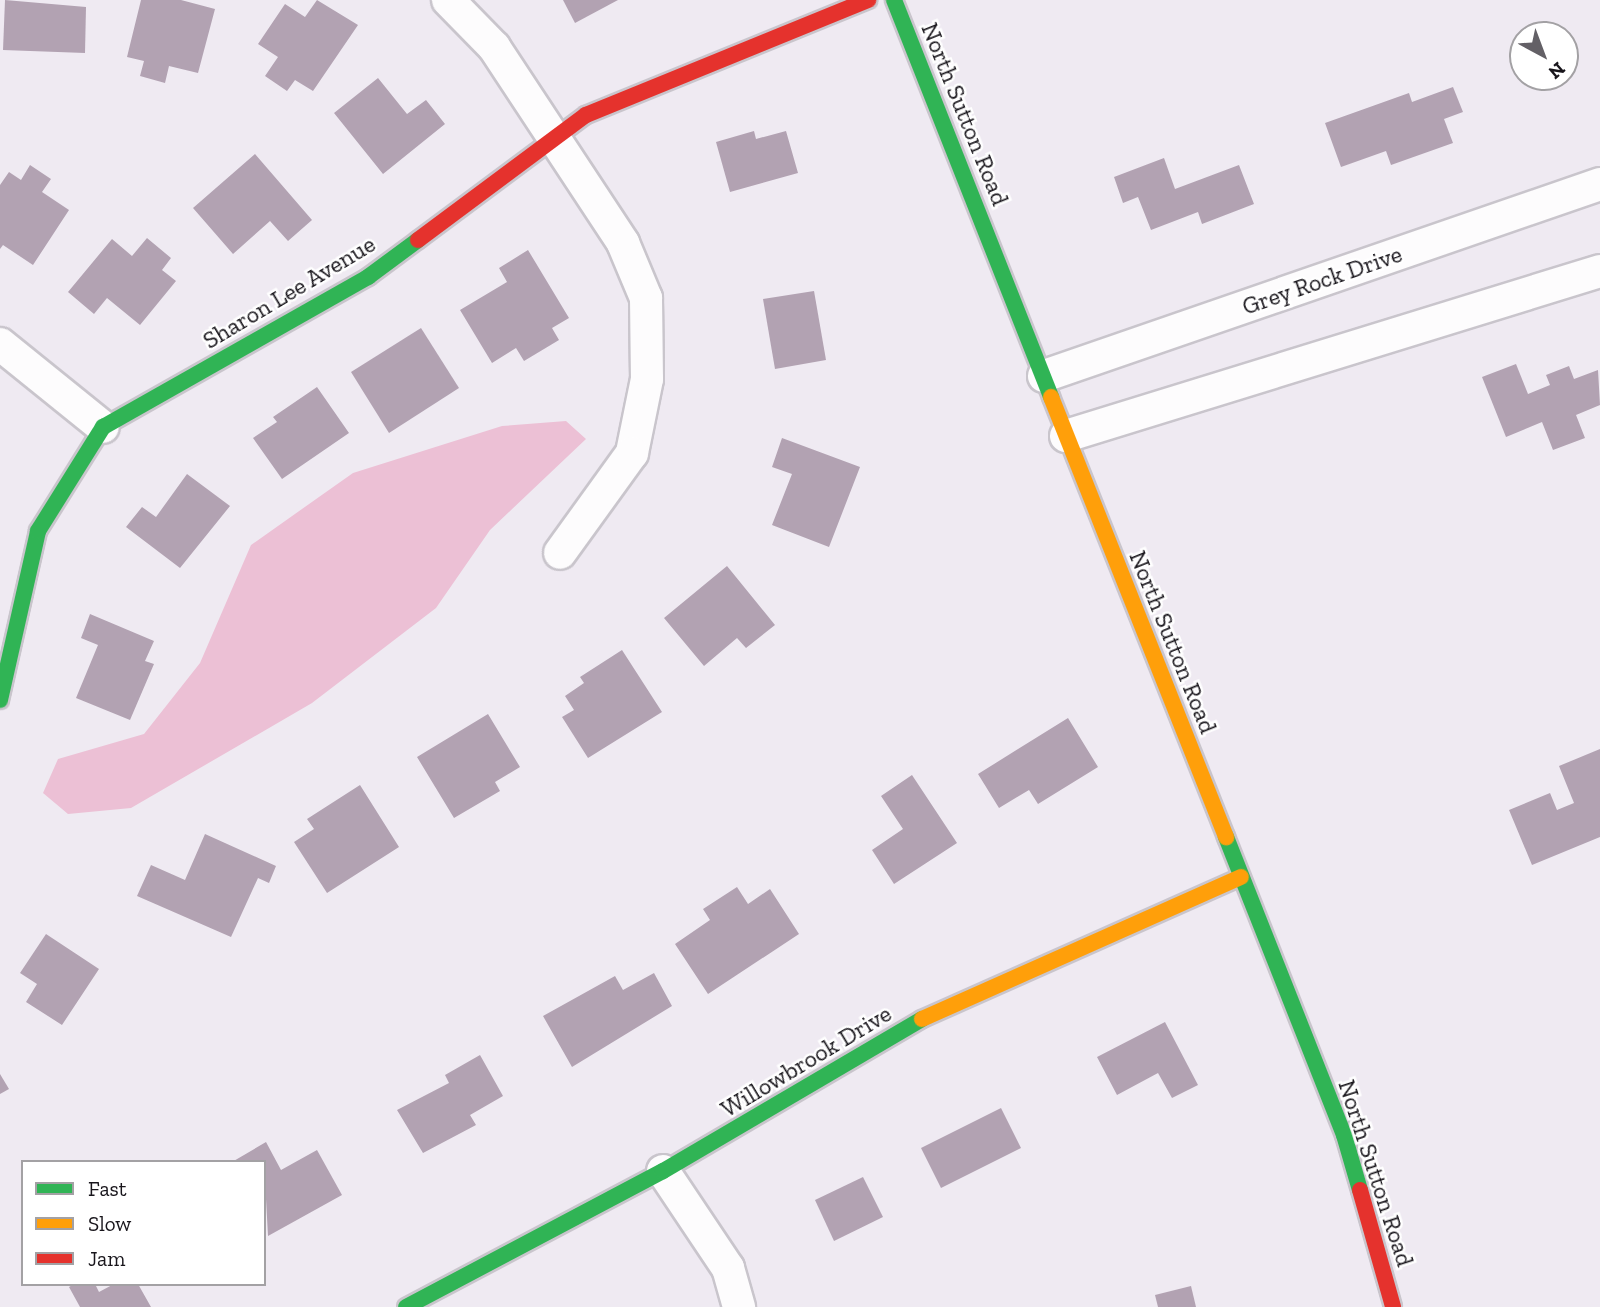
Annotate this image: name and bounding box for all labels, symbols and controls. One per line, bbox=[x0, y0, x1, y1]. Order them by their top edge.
street label: North Sutton Road bbox=[915, 18, 1015, 210]
north arrow bbox=[1509, 21, 1579, 91]
text: N bbox=[1544, 57, 1570, 84]
street label: Sharon Lee Avenue bbox=[197, 229, 381, 355]
street label: Grey Rock Drive bbox=[1238, 239, 1406, 321]
street label: North Sutton Road bbox=[1123, 546, 1223, 738]
street label: Willowbrook Drive bbox=[715, 999, 897, 1123]
street label: North Sutton Road bbox=[1332, 1076, 1420, 1270]
legend bbox=[21, 1160, 266, 1286]
text: Fast bbox=[88, 1176, 127, 1201]
text: Slow bbox=[88, 1211, 131, 1236]
text: Jam bbox=[88, 1246, 125, 1271]

